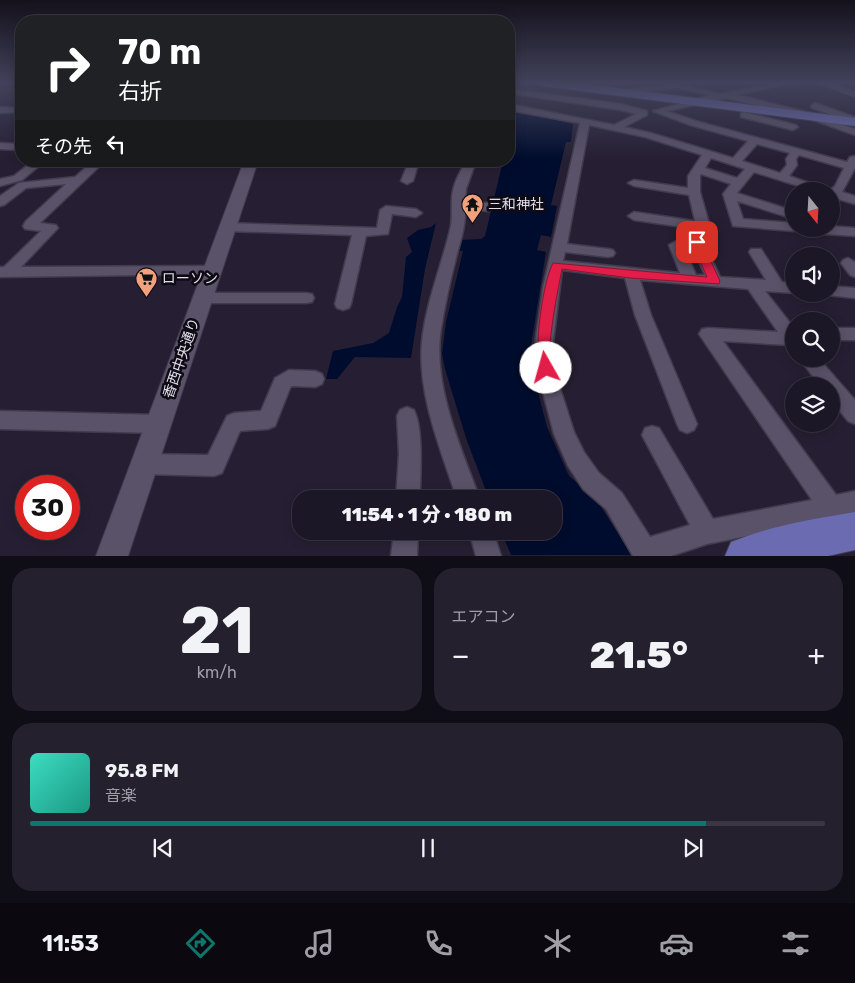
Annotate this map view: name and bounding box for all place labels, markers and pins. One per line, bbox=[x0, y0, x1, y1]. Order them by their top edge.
temple icon: 三和神社 bbox=[460, 192, 484, 223]
place label: 三和神社 bbox=[488, 196, 544, 213]
pin bbox=[676, 221, 718, 263]
supermarket icon: ローソン bbox=[134, 266, 158, 297]
place label: ローソン bbox=[162, 270, 218, 287]

